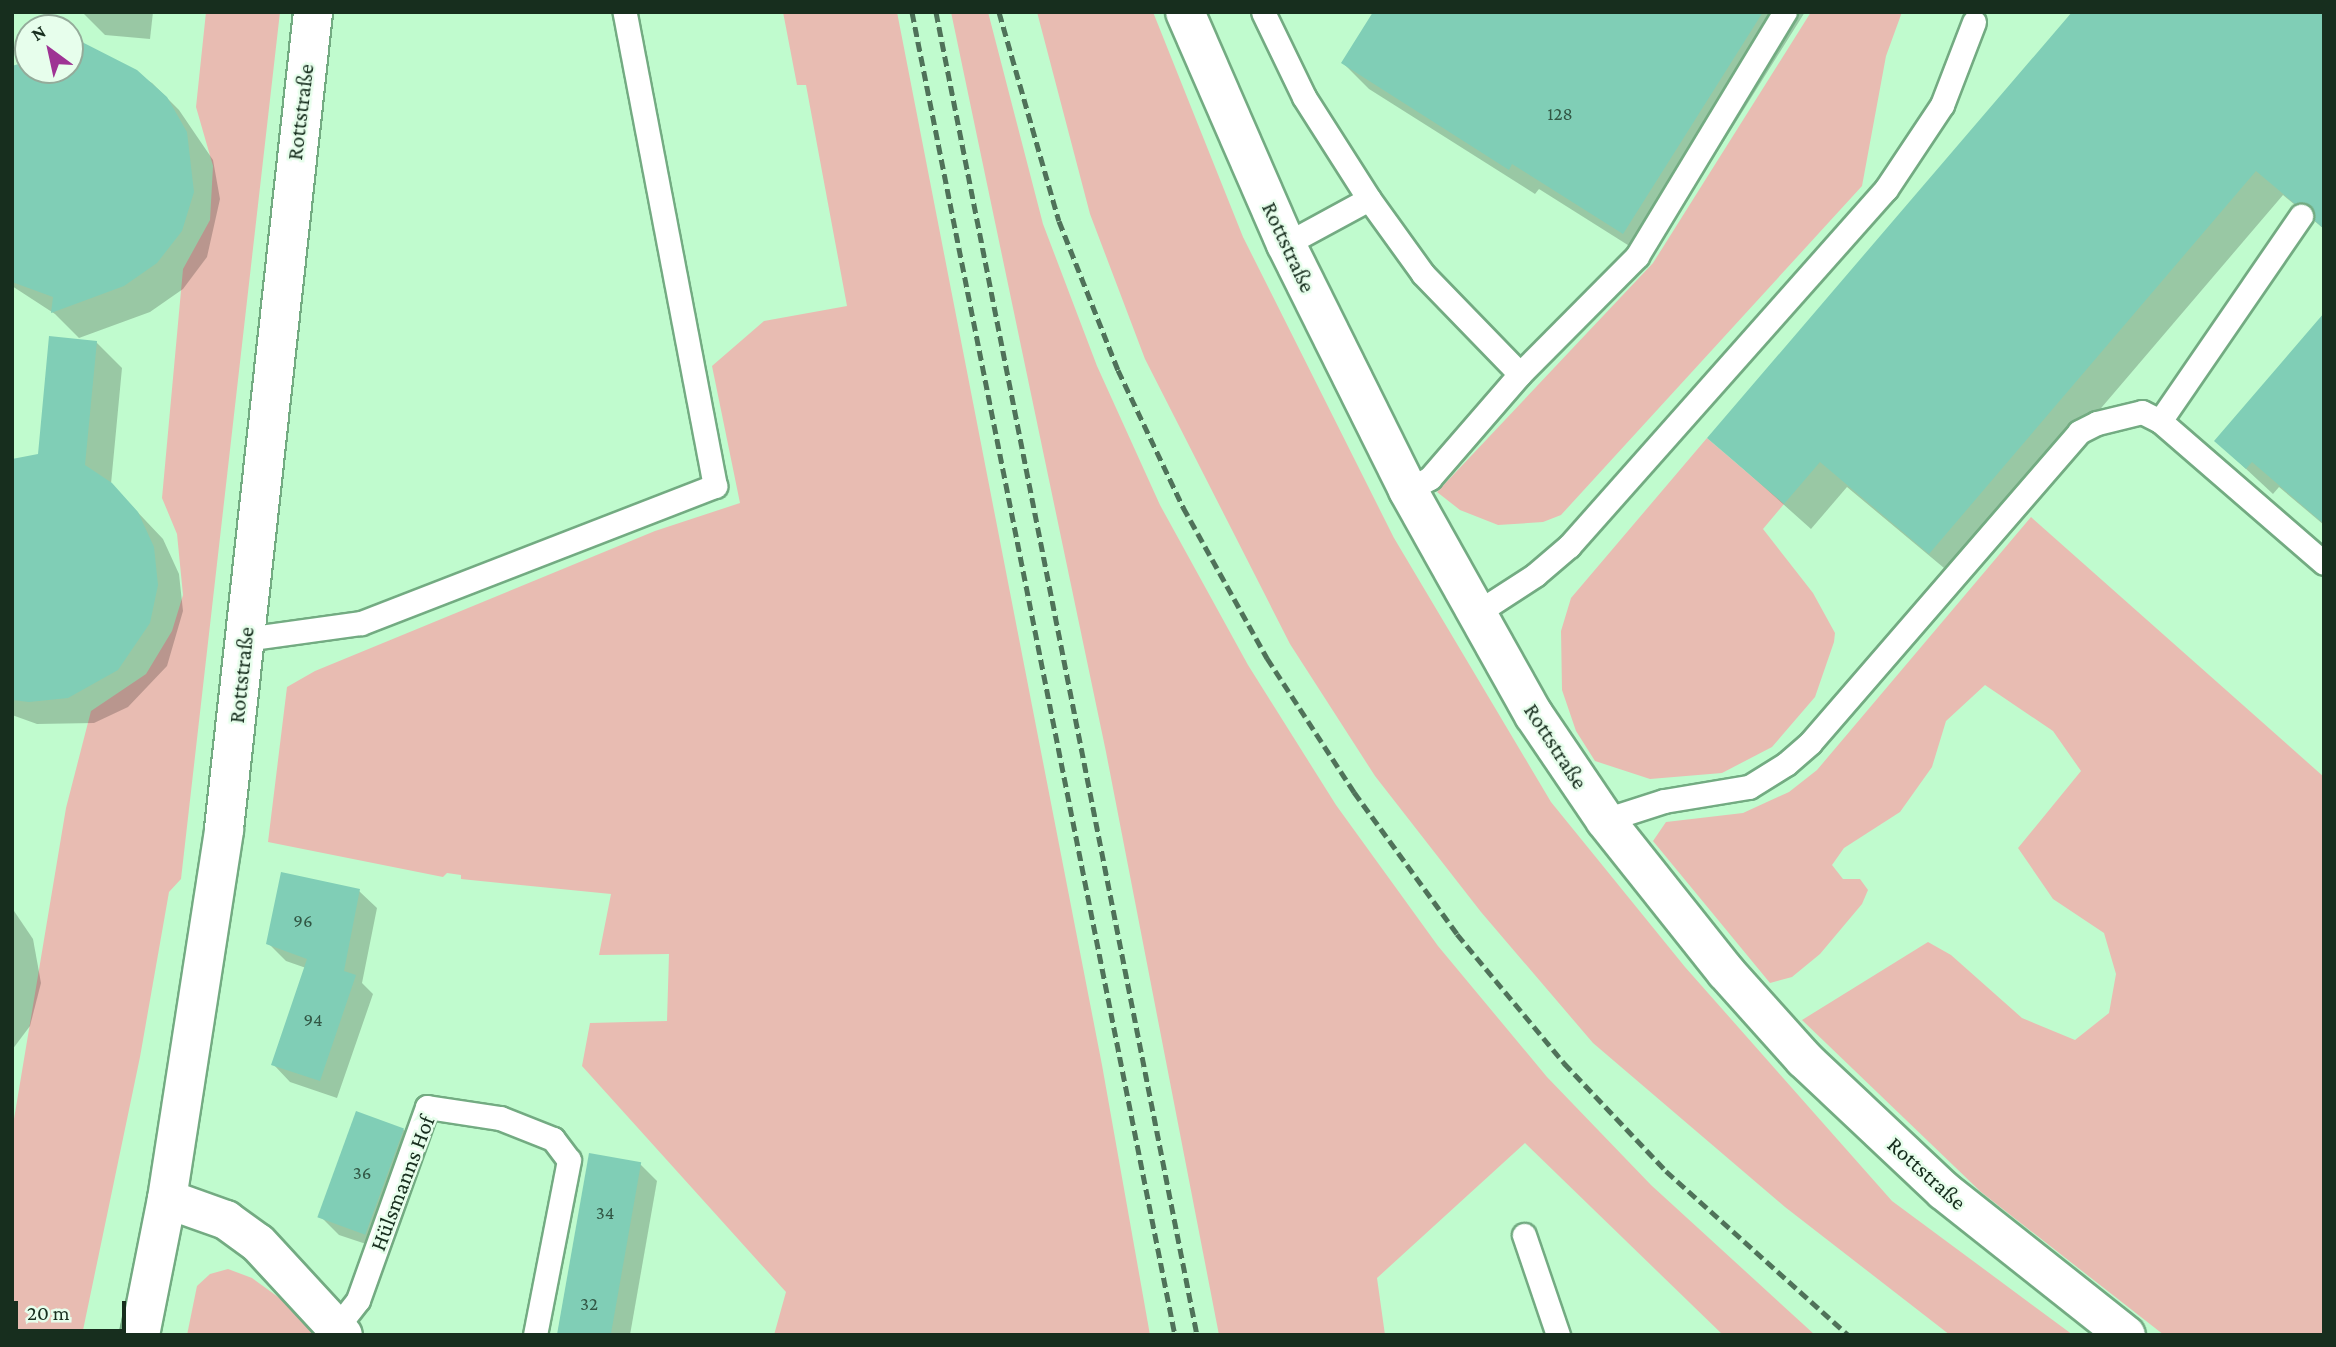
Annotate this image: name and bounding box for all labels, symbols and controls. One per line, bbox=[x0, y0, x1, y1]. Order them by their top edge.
north arrow bbox=[14, 14, 84, 84]
text: N bbox=[27, 20, 50, 45]
street label: Rottstraße bbox=[280, 62, 320, 162]
house number: 128 bbox=[1547, 103, 1573, 125]
street label: Rottstraße bbox=[1256, 197, 1322, 297]
street label: Rottstraße bbox=[222, 625, 260, 725]
street label: Rottstraße bbox=[1518, 698, 1594, 794]
house number: 96 bbox=[293, 910, 313, 932]
house number: 94 bbox=[303, 1009, 323, 1031]
street label: Hülsmanns Hof bbox=[364, 1111, 440, 1255]
street label: Rottstraße bbox=[1882, 1130, 1972, 1216]
house number: 36 bbox=[353, 1162, 371, 1184]
house number: 34 bbox=[596, 1202, 614, 1224]
scale bar bbox=[18, 1288, 130, 1332]
house number: 32 bbox=[580, 1293, 598, 1315]
text: 20 m bbox=[27, 1301, 70, 1325]

